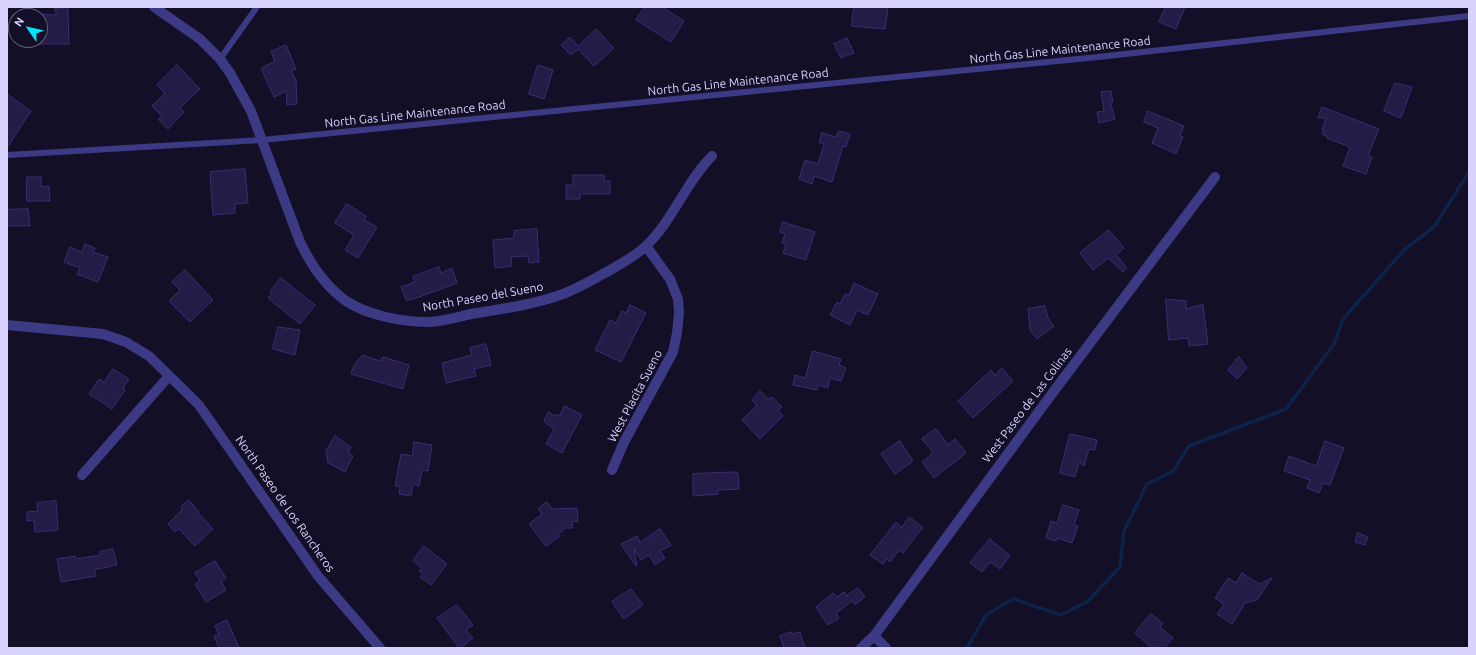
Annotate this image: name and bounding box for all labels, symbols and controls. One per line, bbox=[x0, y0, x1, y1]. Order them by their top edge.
north arrow bbox=[8, 8, 48, 48]
text: N bbox=[12, 15, 26, 29]
street label: North Gas Line Maintenance Road bbox=[969, 33, 1151, 67]
street label: North Gas Line Maintenance Road bbox=[647, 65, 829, 99]
street label: North Gas Line Maintenance Road bbox=[324, 97, 506, 131]
street label: North Paseo del Sueno bbox=[421, 279, 545, 315]
street label: West Paseo de Las Colinas bbox=[979, 345, 1075, 465]
street label: West Placita Sueno bbox=[605, 347, 665, 445]
street label: North Paseo de Los Rancheros bbox=[232, 433, 338, 575]

